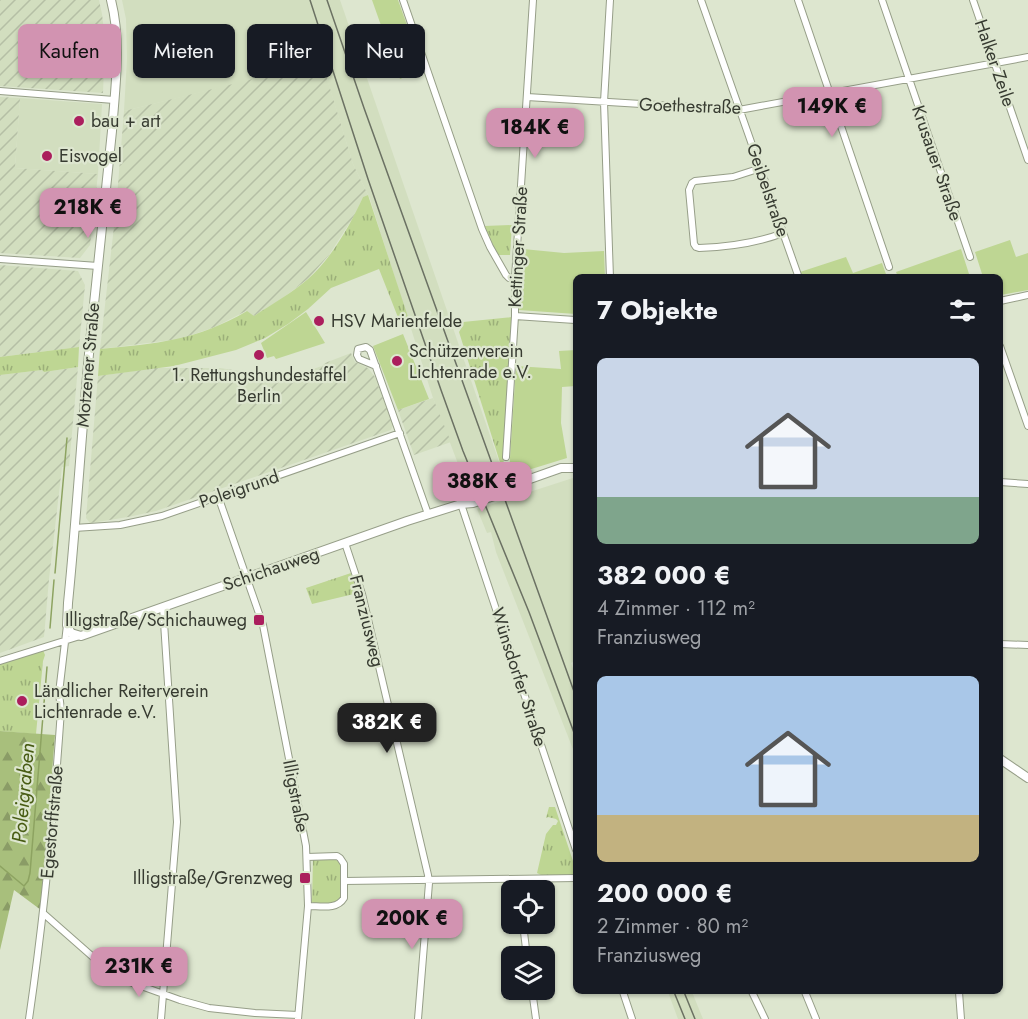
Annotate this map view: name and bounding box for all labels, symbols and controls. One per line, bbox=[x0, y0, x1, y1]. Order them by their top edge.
street label: Halker Zeile bbox=[968, 16, 1022, 110]
chip: Kaufen bbox=[18, 24, 121, 78]
chip: Mieten bbox=[133, 24, 235, 78]
chip: Filter bbox=[247, 24, 333, 78]
chip: Neu bbox=[345, 24, 425, 78]
pin: 149K € bbox=[783, 87, 881, 138]
street label: Goethestraße bbox=[639, 91, 741, 121]
text: 149K € bbox=[797, 92, 867, 121]
street label: Krusauer Straße bbox=[905, 102, 969, 224]
place label: bau + art bbox=[91, 108, 161, 134]
pin: 184K € bbox=[486, 108, 584, 159]
text: 184K € bbox=[500, 113, 570, 142]
marker: bau + art bbox=[72, 114, 86, 128]
street label: Geibelstraße bbox=[740, 140, 796, 240]
place label: Eisvogel bbox=[59, 143, 122, 169]
marker: Eisvogel bbox=[40, 149, 54, 163]
street label: Kettinger Straße bbox=[502, 186, 534, 308]
pin: 218K € bbox=[39, 188, 137, 239]
text: 218K € bbox=[54, 193, 122, 222]
text: 7 Objekte bbox=[597, 291, 718, 329]
icon: filters bbox=[946, 294, 979, 327]
street label: Motzener Straße bbox=[70, 302, 106, 428]
place label: HSV Marienfelde bbox=[331, 308, 462, 334]
marker: HSV Marienfelde bbox=[312, 314, 326, 328]
place label: Schützenverein Lichtenrade e.V. bbox=[409, 338, 532, 385]
marker: 1. Rettungshundestaffel Berlin bbox=[252, 348, 266, 362]
marker: Schützenverein Lichtenrade e.V. bbox=[390, 354, 404, 368]
place label: 1. Rettungshundestaffel Berlin bbox=[171, 362, 347, 409]
icon: home bbox=[734, 397, 842, 505]
pin: 388K € bbox=[433, 462, 531, 513]
street label: Poleigrund bbox=[196, 463, 282, 515]
text: 388K € bbox=[447, 467, 517, 496]
street label: Schichauweg bbox=[219, 540, 323, 598]
text: 382 000 € bbox=[597, 556, 731, 594]
street label: Franziusweg bbox=[343, 572, 391, 670]
text: 4 Zimmer · 112 m² bbox=[597, 594, 755, 623]
street label: Wünsdorfer Straße bbox=[484, 604, 554, 750]
place label: Illigstraße/Schichauweg bbox=[65, 607, 247, 633]
marker: Illigstraße/Schichauweg bbox=[252, 613, 266, 627]
text: Franziusweg bbox=[597, 623, 701, 652]
place label: Ländlicher Reiterverein Lichtenrade e.V. bbox=[34, 678, 209, 725]
marker: Ländlicher Reiterverein Lichtenrade e.V. bbox=[15, 694, 29, 708]
pin: 382K € bbox=[338, 703, 436, 754]
text: 382K € bbox=[351, 708, 423, 737]
icon: home bbox=[734, 715, 842, 823]
water label: Poleigraben bbox=[5, 742, 42, 844]
street label: Illigstraße bbox=[276, 757, 316, 835]
street label: Egestorffstraße bbox=[34, 765, 70, 879]
place label: Illigstraße/Grenzweg bbox=[133, 865, 293, 891]
marker: Illigstraße/Grenzweg bbox=[298, 871, 312, 885]
text: 200 000 € bbox=[597, 874, 733, 912]
map controls bbox=[501, 880, 555, 1000]
button: locate bbox=[501, 880, 555, 934]
pin: 200K € bbox=[363, 899, 461, 950]
text: 200K € bbox=[376, 904, 448, 933]
text: 2 Zimmer · 80 m² bbox=[597, 912, 748, 941]
text: Franziusweg bbox=[597, 941, 701, 970]
button: layers bbox=[501, 946, 555, 1000]
pin: 231K € bbox=[90, 947, 188, 998]
text: 231K € bbox=[105, 952, 173, 981]

